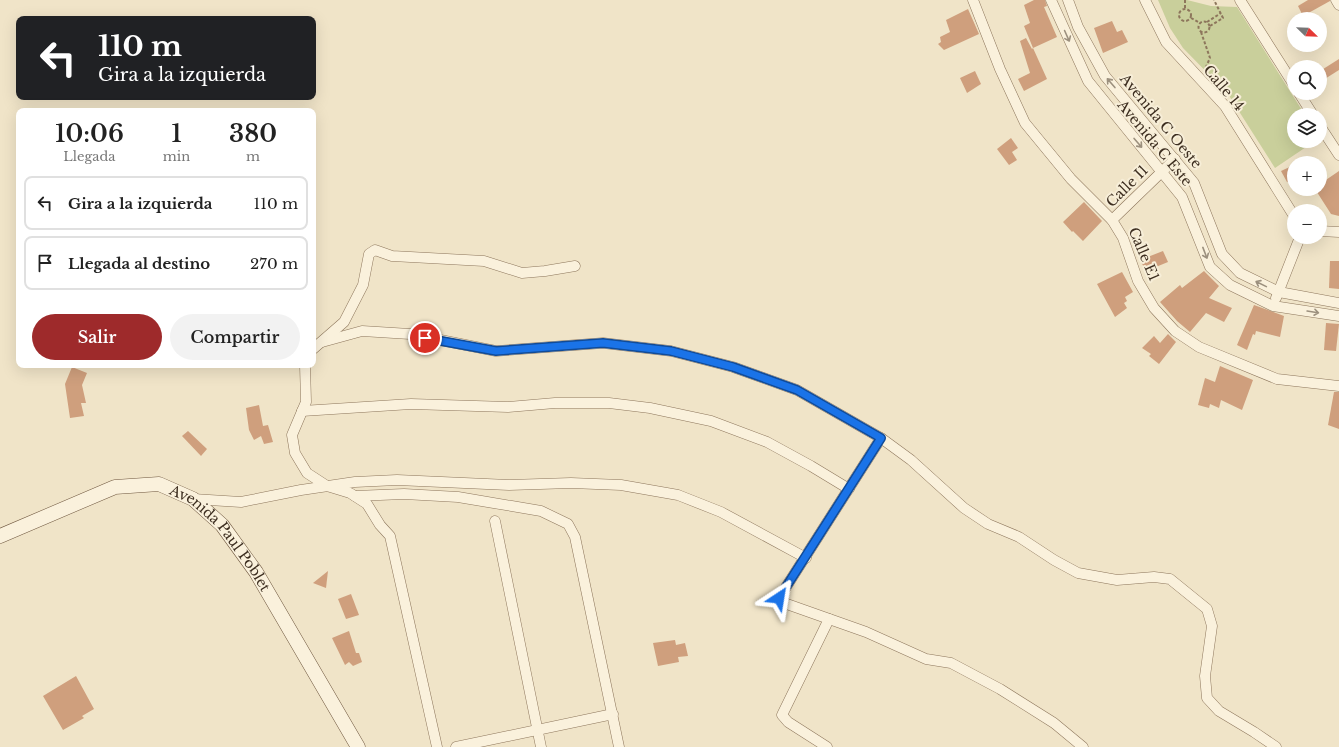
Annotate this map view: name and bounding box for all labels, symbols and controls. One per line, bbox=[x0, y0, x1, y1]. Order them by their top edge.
north arrow bbox=[1287, 12, 1327, 52]
map controls bbox=[1287, 12, 1327, 244]
text: 110 m bbox=[98, 29, 182, 64]
one-way arrow bbox=[1064, 29, 1072, 41]
icon: left bbox=[32, 32, 84, 84]
button: search bbox=[1287, 60, 1327, 100]
street label: Calle 14 bbox=[1200, 61, 1248, 115]
text: Gira a la izquierda bbox=[98, 64, 266, 86]
street label: Avenida C Oeste bbox=[1116, 69, 1206, 172]
one-way arrow bbox=[1106, 78, 1115, 88]
street label: Avenida C Este bbox=[1113, 96, 1196, 190]
button: layers bbox=[1287, 108, 1327, 148]
text: 10:06 bbox=[55, 119, 124, 148]
text: 1 bbox=[171, 119, 182, 148]
text: 380 bbox=[229, 119, 277, 148]
one-way arrow bbox=[1134, 138, 1143, 149]
text: Llegada bbox=[63, 148, 115, 165]
text: min bbox=[163, 148, 190, 165]
text: m bbox=[246, 148, 260, 165]
button: + bbox=[1287, 156, 1327, 196]
street label: Calle I1 bbox=[1102, 161, 1152, 211]
icon: left bbox=[34, 192, 56, 214]
text: Gira a la izquierda bbox=[68, 194, 212, 213]
text: 110 m bbox=[254, 194, 298, 213]
button: − bbox=[1287, 204, 1327, 244]
street label: Calle E1 bbox=[1125, 224, 1163, 284]
one-way arrow bbox=[1201, 247, 1209, 259]
icon: arrive bbox=[34, 252, 56, 274]
text: Llegada al destino bbox=[68, 254, 210, 273]
text: 270 m bbox=[250, 254, 298, 273]
one-way arrow bbox=[1255, 280, 1267, 287]
one-way arrow bbox=[1306, 308, 1319, 316]
button: Salir bbox=[32, 314, 162, 360]
button: Compartir bbox=[170, 314, 300, 360]
pin bbox=[408, 321, 442, 355]
icon: arrive bbox=[414, 327, 436, 349]
street label: Avenida Paul Poblet bbox=[166, 480, 275, 595]
position arrow bbox=[758, 577, 800, 619]

